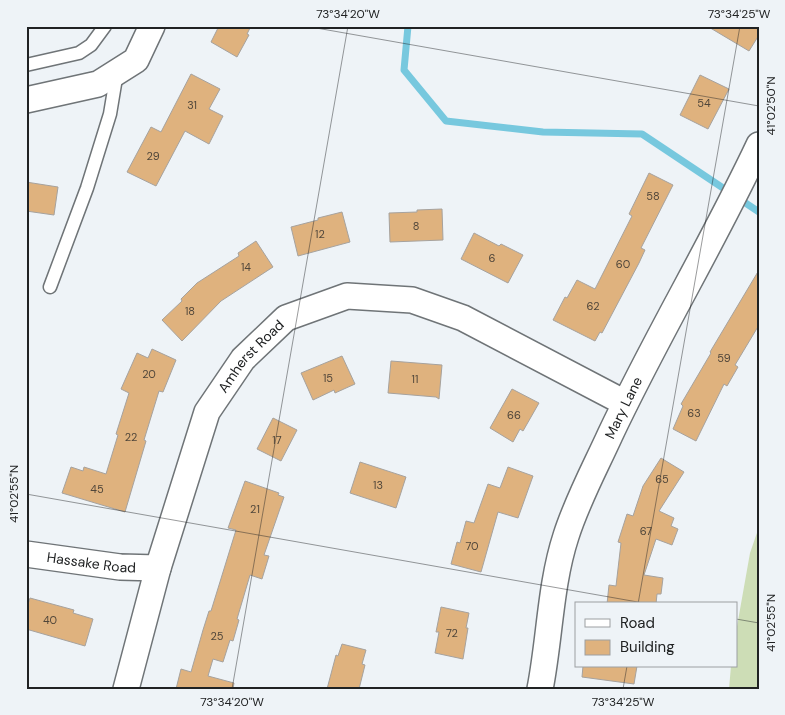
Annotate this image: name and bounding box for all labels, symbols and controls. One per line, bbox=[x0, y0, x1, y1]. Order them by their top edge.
text: 73°34'20"W bbox=[316, 6, 380, 22]
text: 73°34'25"W bbox=[708, 6, 771, 22]
text: 41°02'50"N bbox=[763, 76, 779, 136]
house number: 54 bbox=[697, 96, 711, 110]
house number: 31 bbox=[187, 98, 197, 112]
house number: 29 bbox=[146, 149, 160, 163]
house number: 58 bbox=[646, 189, 660, 203]
house number: 8 bbox=[413, 219, 419, 233]
house number: 12 bbox=[315, 227, 325, 241]
house number: 6 bbox=[489, 251, 496, 265]
house number: 60 bbox=[616, 257, 630, 271]
house number: 14 bbox=[241, 260, 251, 274]
house number: 62 bbox=[587, 299, 599, 313]
house number: 18 bbox=[185, 304, 195, 318]
street label: Amherst Road bbox=[214, 316, 288, 396]
house number: 59 bbox=[717, 351, 731, 365]
house number: 20 bbox=[142, 367, 156, 381]
house number: 15 bbox=[323, 371, 333, 385]
house number: 11 bbox=[412, 372, 418, 386]
street label: Mary Lane bbox=[600, 374, 646, 442]
house number: 63 bbox=[687, 406, 701, 420]
house number: 66 bbox=[507, 408, 521, 422]
house number: 22 bbox=[125, 430, 137, 444]
house number: 17 bbox=[272, 433, 282, 447]
text: 41°02'55"N bbox=[6, 465, 22, 523]
house number: 65 bbox=[655, 472, 669, 486]
house number: 13 bbox=[373, 478, 383, 492]
house number: 45 bbox=[90, 482, 104, 496]
house number: 21 bbox=[250, 502, 260, 516]
house number: 67 bbox=[640, 524, 652, 538]
house number: 70 bbox=[465, 539, 479, 553]
street label: Hassake Road bbox=[46, 548, 136, 576]
text: 41°02'55"N bbox=[763, 594, 779, 652]
legend bbox=[575, 602, 738, 668]
house number: 40 bbox=[43, 613, 57, 627]
text: Road bbox=[620, 613, 655, 633]
house number: 72 bbox=[446, 626, 458, 640]
house number: 25 bbox=[210, 629, 224, 643]
text: Building bbox=[620, 637, 675, 657]
text: 73°34'20"W bbox=[200, 694, 264, 710]
text: 73°34'25"W bbox=[592, 694, 655, 710]

